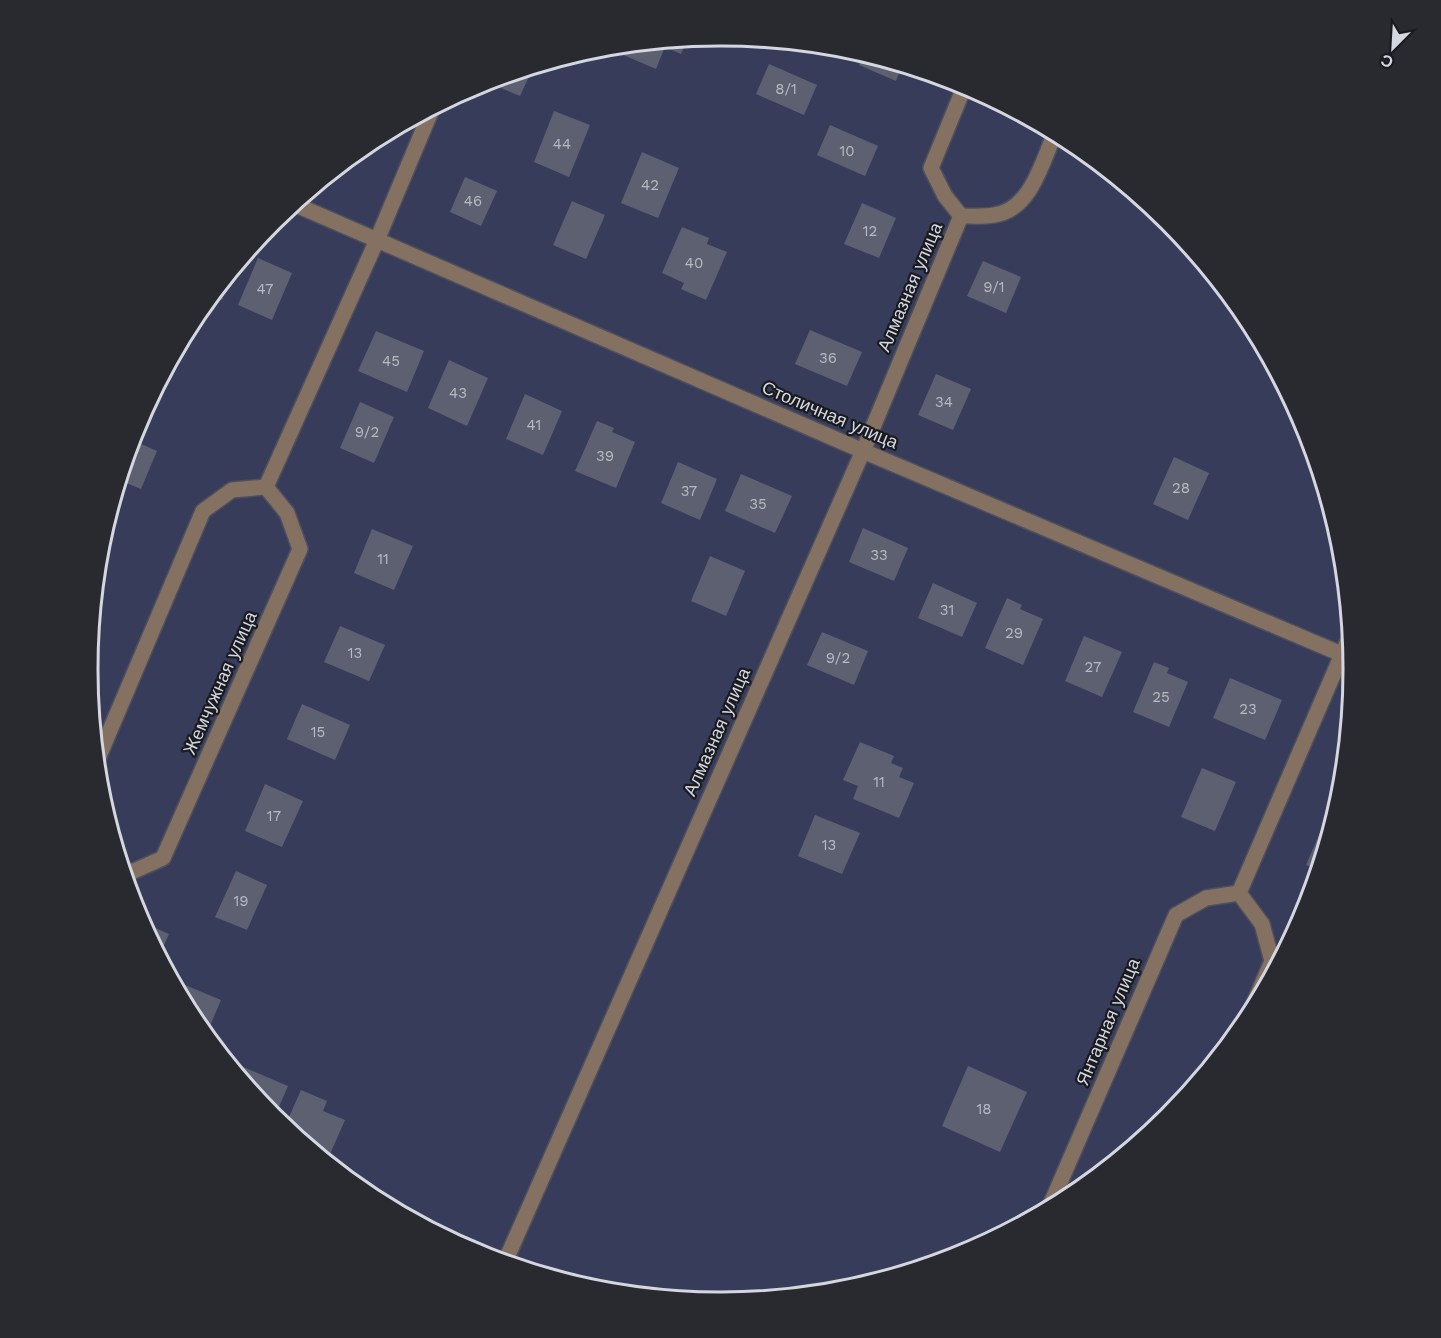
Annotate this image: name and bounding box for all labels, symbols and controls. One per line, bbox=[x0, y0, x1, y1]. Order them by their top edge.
north arrow bbox=[1363, 18, 1423, 78]
text: С bbox=[1378, 50, 1396, 72]
house number: 8/1 bbox=[775, 80, 797, 98]
house number: 44 bbox=[553, 135, 571, 153]
house number: 10 bbox=[839, 142, 855, 160]
house number: 42 bbox=[641, 176, 659, 194]
house number: 46 bbox=[464, 192, 482, 210]
street label: Алмазная улица bbox=[873, 218, 947, 355]
house number: 12 bbox=[863, 222, 877, 240]
house number: 40 bbox=[685, 254, 703, 272]
house number: 9/1 bbox=[983, 278, 1005, 296]
house number: 47 bbox=[257, 280, 273, 298]
house number: 36 bbox=[819, 349, 837, 367]
house number: 45 bbox=[382, 352, 400, 370]
street label: Столичная улица bbox=[759, 376, 902, 453]
house number: 43 bbox=[449, 384, 467, 402]
house number: 34 bbox=[935, 393, 953, 411]
house number: 41 bbox=[527, 416, 541, 434]
house number: 9/2 bbox=[355, 423, 379, 441]
house number: 39 bbox=[596, 447, 614, 465]
house number: 28 bbox=[1172, 479, 1190, 497]
house number: 37 bbox=[681, 482, 697, 500]
house number: 35 bbox=[749, 495, 767, 513]
house number: 33 bbox=[870, 546, 888, 564]
house number: 11 bbox=[377, 550, 389, 568]
house number: 31 bbox=[940, 601, 954, 619]
street label: Жемчужная улица bbox=[178, 607, 261, 758]
house number: 29 bbox=[1005, 624, 1023, 642]
house number: 13 bbox=[348, 644, 362, 662]
house number: 9/2 bbox=[826, 649, 850, 667]
house number: 27 bbox=[1085, 658, 1101, 676]
street label: Алмазная улица bbox=[679, 663, 755, 799]
house number: 25 bbox=[1152, 688, 1170, 706]
house number: 23 bbox=[1239, 700, 1257, 718]
house number: 15 bbox=[311, 723, 325, 741]
house number: 11 bbox=[873, 773, 885, 791]
house number: 17 bbox=[267, 807, 281, 825]
house number: 13 bbox=[822, 836, 836, 854]
house number: 19 bbox=[233, 892, 249, 910]
street label: Янтарная улица bbox=[1071, 954, 1144, 1089]
house number: 18 bbox=[976, 1100, 992, 1118]

